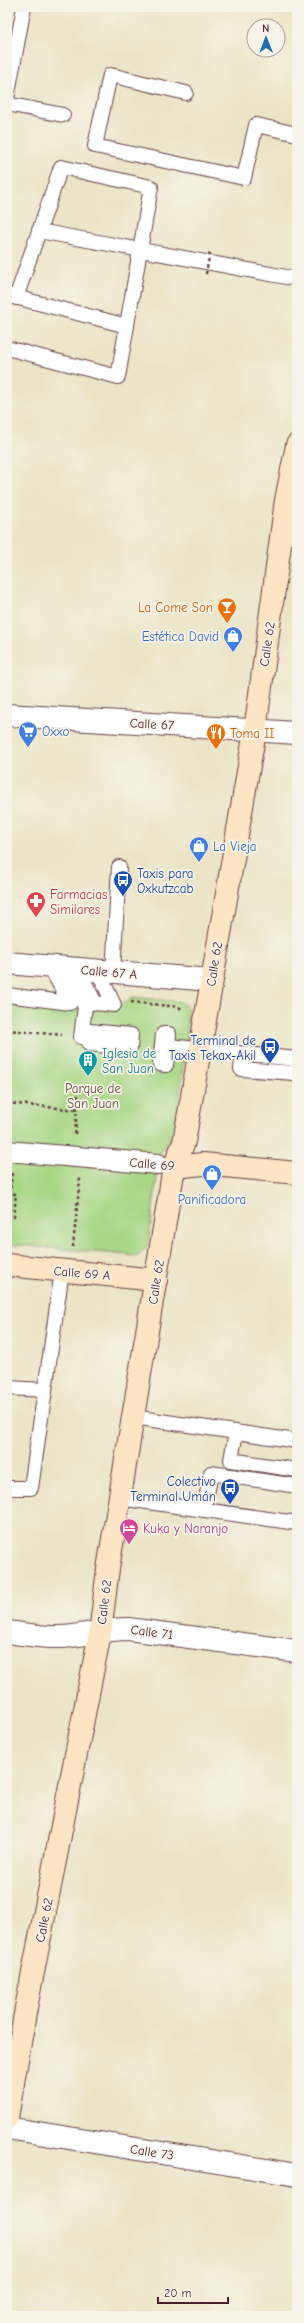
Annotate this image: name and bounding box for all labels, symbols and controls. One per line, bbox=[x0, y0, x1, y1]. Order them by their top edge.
north arrow bbox=[246, 18, 286, 58]
text: N bbox=[262, 22, 270, 35]
bar icon: La Come Son bbox=[216, 596, 238, 624]
place label: La Come Son bbox=[138, 600, 213, 615]
street label: Calle 62 bbox=[256, 620, 278, 667]
shop icon: Estética David bbox=[222, 625, 244, 653]
place label: Estética David bbox=[142, 629, 219, 644]
street label: Calle 67 bbox=[129, 715, 175, 733]
supermarket icon: Oxxo bbox=[17, 720, 39, 748]
restaurant icon: Toma II bbox=[205, 722, 227, 750]
place label: Oxxo bbox=[42, 724, 69, 739]
place label: Toma II bbox=[230, 726, 274, 741]
shop icon: La Vieja bbox=[188, 835, 210, 863]
place label: La Vieja bbox=[213, 839, 257, 854]
place label: Taxis para Oxkutzcab bbox=[137, 866, 193, 896]
bus stop icon: Taxis para Oxkutzcab bbox=[112, 869, 134, 897]
place label: Farmacias Similares bbox=[50, 887, 107, 917]
pharmacy icon: Farmacias Similares bbox=[25, 890, 47, 918]
street label: Calle 62 bbox=[203, 940, 225, 987]
street label: Calle 67 A bbox=[80, 962, 138, 982]
place label: Terminal de Taxis Tekax-Akil bbox=[169, 1033, 256, 1063]
bus stop icon: Terminal de Taxis Tekax-Akil bbox=[259, 1036, 281, 1064]
place label: Iglesia de San Juan bbox=[102, 1046, 157, 1076]
building icon: Iglesia de San Juan bbox=[77, 1049, 99, 1077]
park label: Parque de San Juan bbox=[65, 1081, 121, 1111]
street label: Calle 69 bbox=[129, 1155, 175, 1173]
shop icon: Panificadora bbox=[201, 1163, 223, 1191]
place label: Panificadora bbox=[178, 1192, 246, 1207]
street label: Calle 62 bbox=[145, 1258, 167, 1305]
street label: Calle 69 A bbox=[53, 1263, 112, 1283]
place label: Colectivo Terminal Umán bbox=[130, 1474, 216, 1504]
bus stop icon: Colectivo Terminal Umán bbox=[219, 1477, 241, 1505]
hotel icon: Kuka y Naranjo bbox=[118, 1517, 140, 1545]
place label: Kuka y Naranjo bbox=[143, 1521, 228, 1536]
street label: Calle 62 bbox=[94, 1579, 114, 1625]
street label: Calle 71 bbox=[130, 1622, 174, 1642]
street label: Calle 62 bbox=[32, 1896, 56, 1944]
street label: Calle 73 bbox=[129, 2141, 175, 2163]
scale bar bbox=[158, 2279, 228, 2305]
text: 20 m bbox=[164, 2286, 192, 2300]

